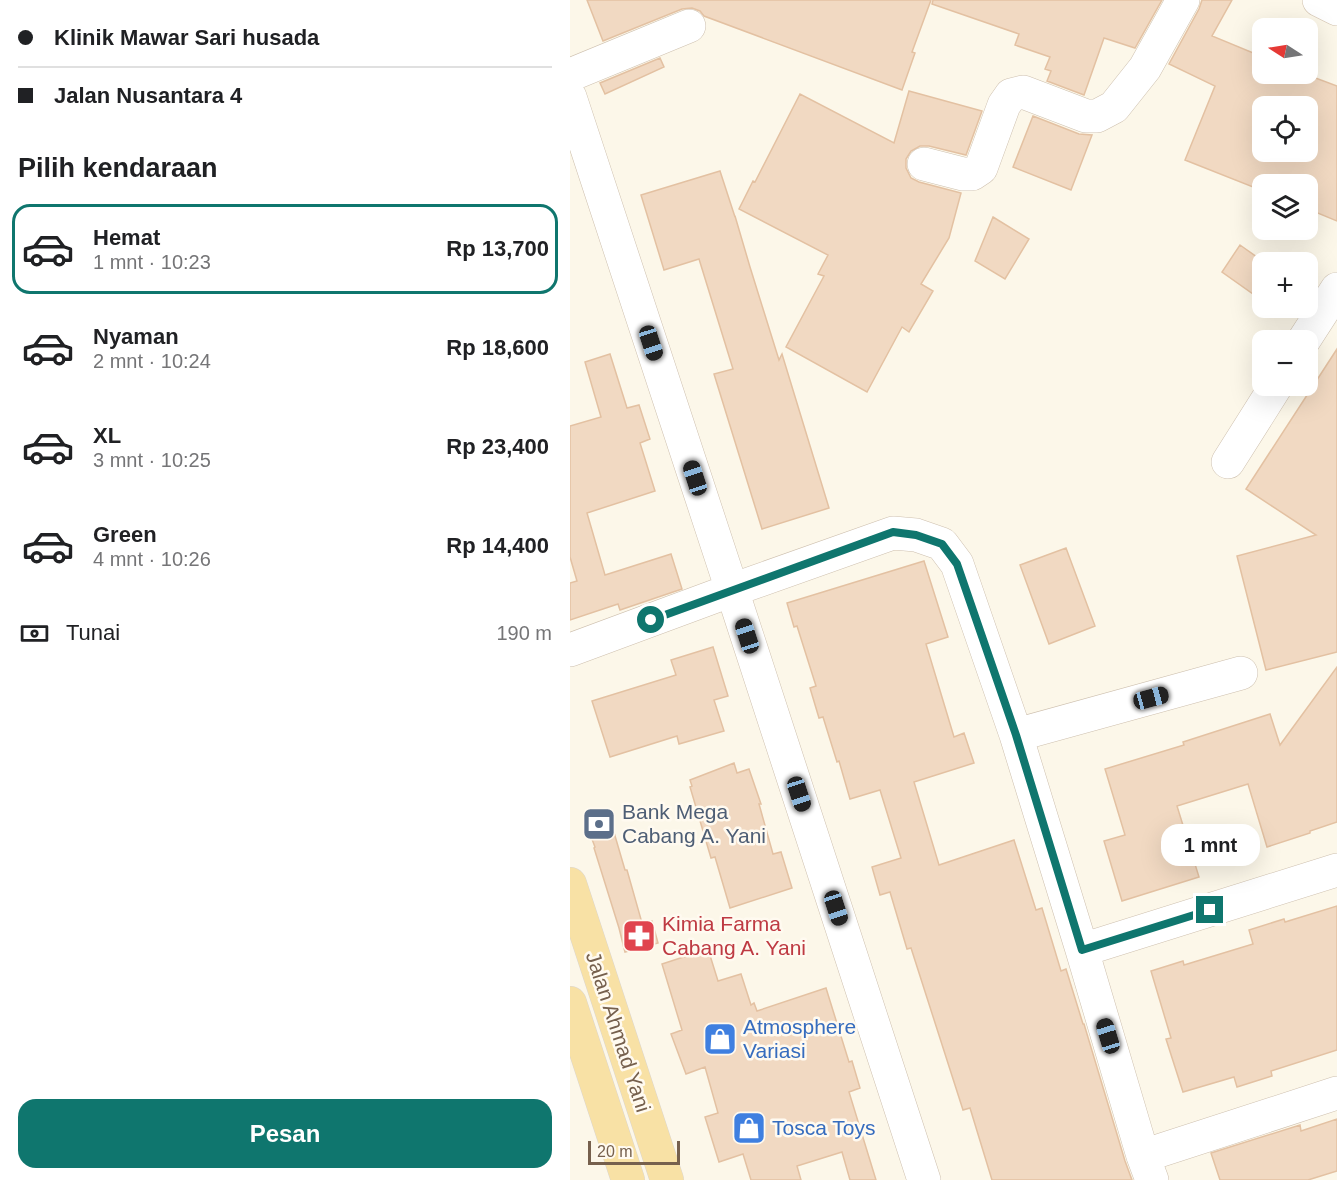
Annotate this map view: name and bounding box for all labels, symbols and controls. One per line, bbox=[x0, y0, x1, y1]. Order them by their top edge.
north arrow bbox=[1252, 18, 1318, 84]
map controls bbox=[1252, 18, 1318, 396]
text: Klinik Mawar Sari husada bbox=[54, 25, 319, 50]
text: Jalan Nusantara 4 bbox=[54, 83, 242, 108]
button: locate bbox=[1252, 96, 1318, 162]
text: Pilih kendaraan bbox=[18, 153, 218, 183]
button: layers bbox=[1252, 174, 1318, 240]
icon: car bbox=[21, 222, 75, 276]
text: Hemat bbox=[93, 225, 160, 250]
text: Rp 13,700 bbox=[446, 236, 549, 261]
text: 1 mnt · 10:23 bbox=[93, 251, 211, 273]
button: + bbox=[1252, 252, 1318, 318]
icon: car bbox=[21, 321, 75, 375]
car bbox=[637, 323, 665, 363]
text: Nyaman bbox=[93, 324, 179, 349]
button: − bbox=[1252, 330, 1318, 396]
text: Rp 18,600 bbox=[446, 335, 549, 360]
text: 2 mnt · 10:24 bbox=[93, 350, 211, 372]
icon: car bbox=[21, 420, 75, 474]
text: XL bbox=[93, 423, 121, 448]
text: Rp 23,400 bbox=[446, 434, 549, 459]
text: 3 mnt · 10:25 bbox=[93, 449, 211, 471]
car bbox=[681, 458, 709, 498]
icon: car bbox=[21, 519, 75, 573]
text: Green bbox=[93, 522, 157, 547]
text: Rp 14,400 bbox=[446, 533, 549, 558]
text: 4 mnt · 10:26 bbox=[93, 548, 211, 570]
route start bbox=[637, 606, 664, 633]
car bbox=[733, 616, 761, 656]
icon: cash bbox=[18, 617, 51, 650]
text: Tunai bbox=[66, 620, 120, 645]
text: 190 m bbox=[496, 622, 552, 644]
car bbox=[1131, 685, 1171, 711]
car bbox=[785, 774, 813, 814]
place label: Bank Mega Cabang A. Yani bbox=[622, 800, 766, 847]
bank icon: Bank Mega Cabang A. Yani bbox=[581, 806, 617, 842]
callout: 1 mnt bbox=[1160, 823, 1260, 865]
text: 1 mnt bbox=[1184, 834, 1237, 856]
car bbox=[822, 888, 850, 928]
route end bbox=[1196, 896, 1223, 923]
place label: Kimia Farma Cabang A. Yani bbox=[662, 912, 806, 959]
pharmacy icon: Kimia Farma Cabang A. Yani bbox=[621, 918, 657, 954]
street label: Jalan Ahmad Yani bbox=[582, 949, 655, 1115]
place label: Atmosphere Variasi bbox=[743, 1015, 856, 1062]
car bbox=[1094, 1016, 1122, 1056]
shop icon: Atmosphere Variasi bbox=[702, 1021, 738, 1057]
button: Pesan bbox=[18, 1099, 552, 1168]
shop icon: Tosca Toys bbox=[731, 1110, 767, 1146]
place label: Tosca Toys bbox=[772, 1116, 876, 1139]
scale bar bbox=[588, 1138, 680, 1166]
text: 20 m bbox=[597, 1143, 633, 1160]

